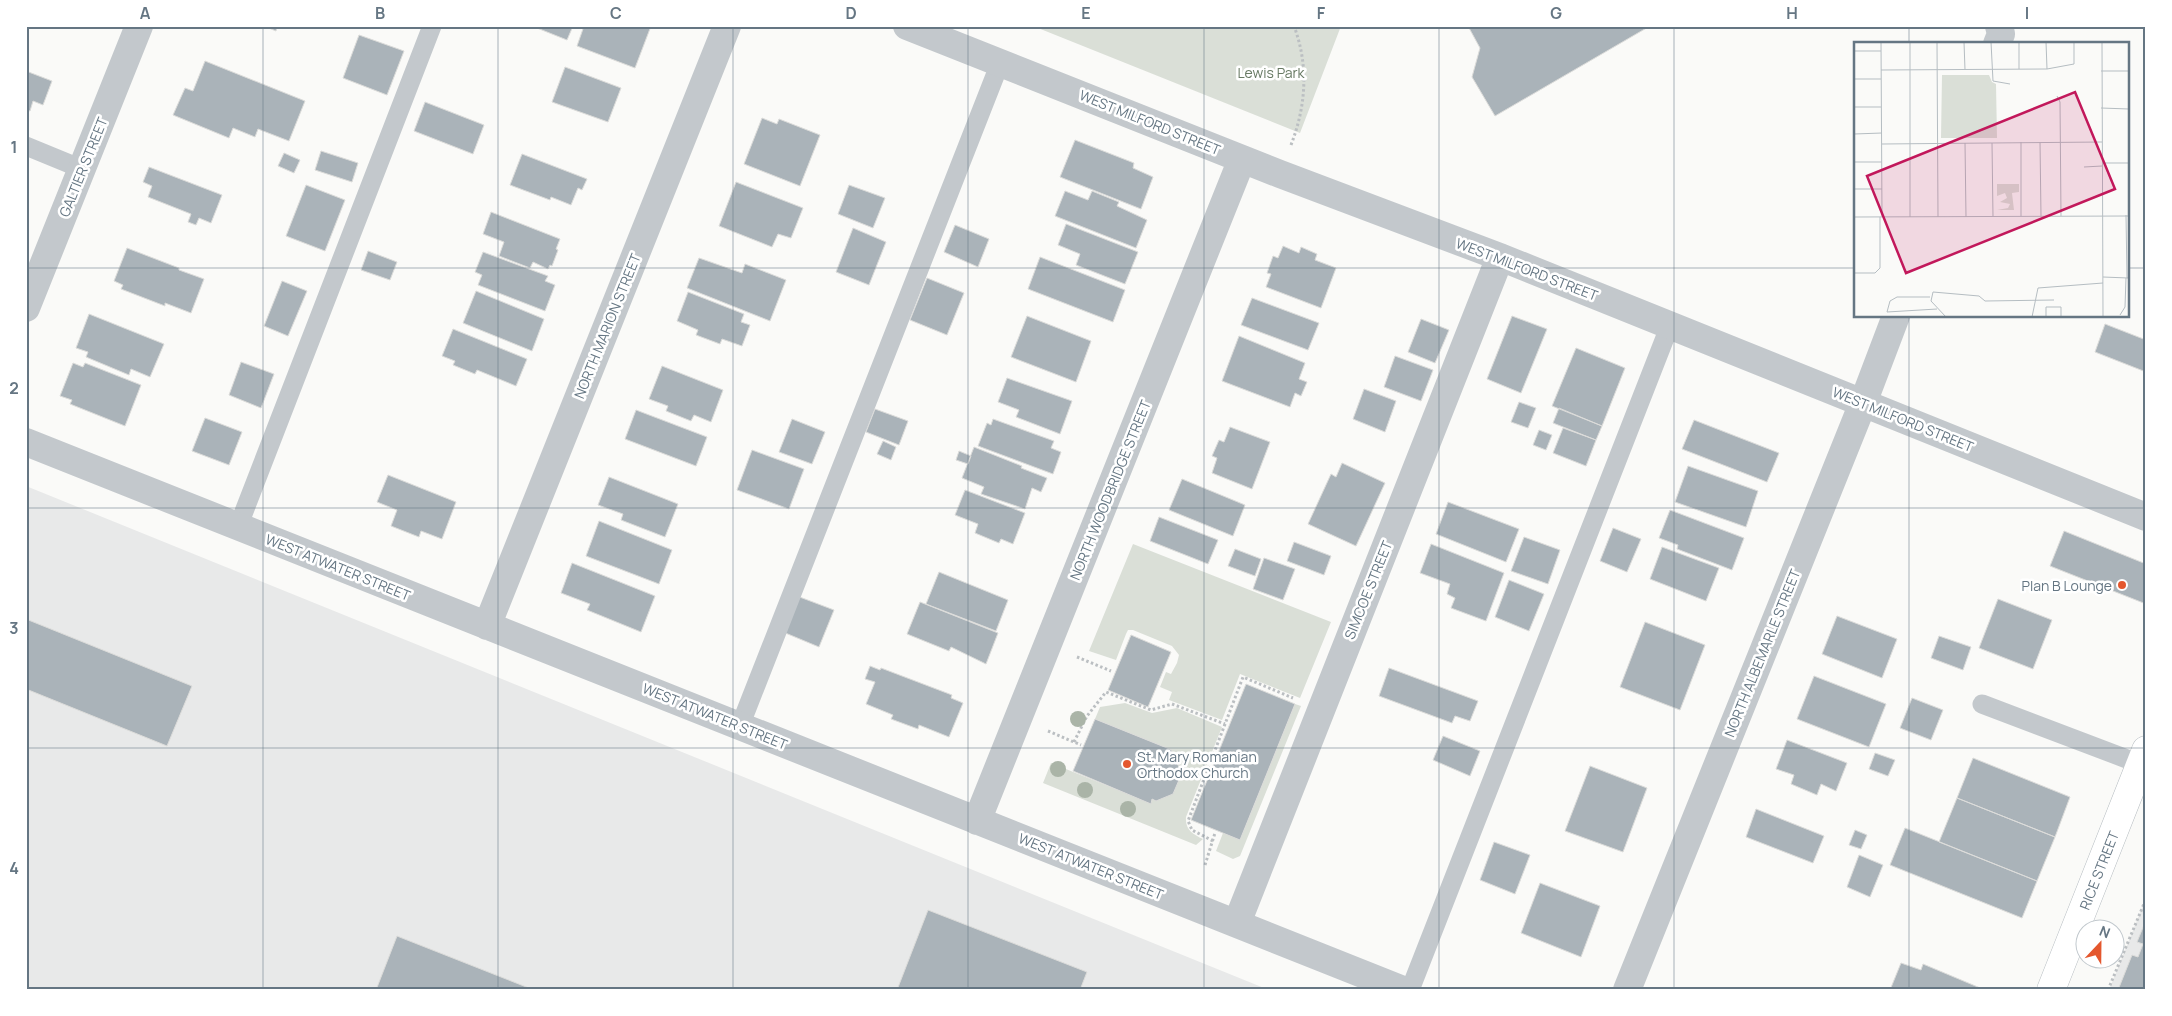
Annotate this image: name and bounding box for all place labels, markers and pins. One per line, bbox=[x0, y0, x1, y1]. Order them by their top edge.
place label: Plan B Lounge bbox=[2021, 576, 2112, 595]
marker: Plan B Lounge bbox=[2116, 579, 2128, 591]
place label: St. Mary Romanian Orthodox Church bbox=[1137, 747, 1257, 782]
marker: St. Mary Romanian Orthodox Church bbox=[1121, 758, 1133, 770]

